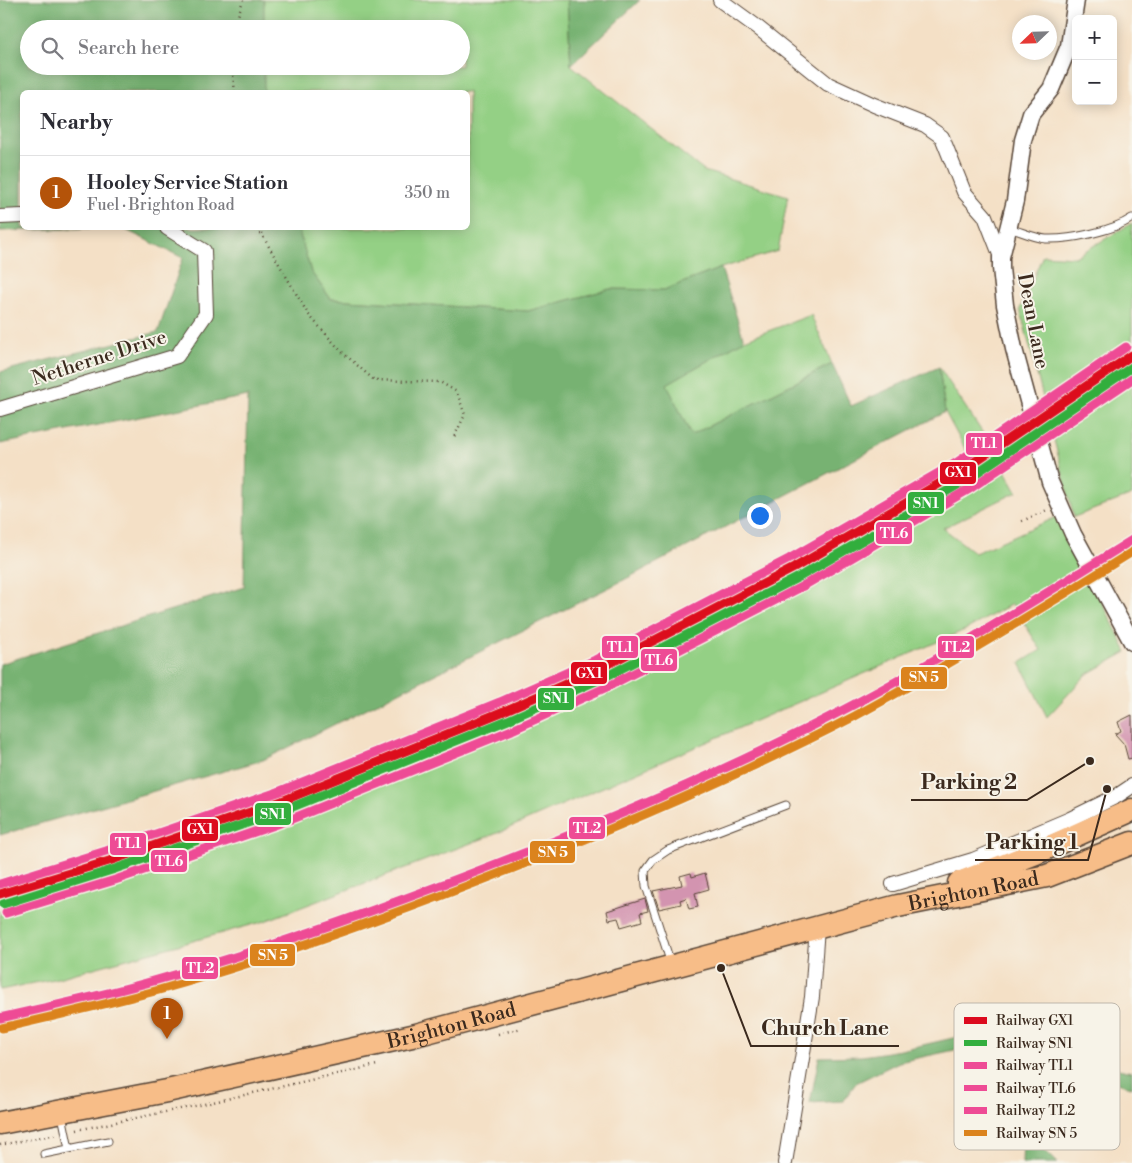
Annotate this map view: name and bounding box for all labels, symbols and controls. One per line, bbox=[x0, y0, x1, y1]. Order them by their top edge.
north arrow bbox=[1012, 15, 1057, 60]
map controls bbox=[1072, 15, 1117, 105]
button: + bbox=[1072, 15, 1117, 60]
search box bbox=[20, 20, 470, 75]
icon: search bbox=[38, 34, 66, 62]
text: Search here bbox=[78, 36, 179, 60]
button: − bbox=[1072, 60, 1117, 105]
text: Nearby bbox=[40, 110, 113, 136]
text: Hooley Service Station bbox=[87, 171, 288, 195]
text: 1 bbox=[52, 183, 60, 203]
text: 350 m bbox=[404, 183, 450, 203]
text: Fuel · Brighton Road bbox=[87, 195, 235, 215]
street label: Dean Lane bbox=[1011, 271, 1054, 371]
street label: Netherne Drive bbox=[29, 325, 170, 392]
line badge: TL1 bbox=[965, 432, 1003, 456]
text: TL1 bbox=[971, 435, 997, 453]
line badge: GX1 bbox=[939, 461, 977, 485]
text: GX1 bbox=[944, 464, 972, 482]
line badge: SN1 bbox=[907, 491, 945, 515]
text: SN1 bbox=[913, 495, 939, 513]
your location bbox=[747, 503, 773, 529]
line badge: TL6 bbox=[875, 521, 913, 545]
text: TL6 bbox=[880, 525, 908, 543]
line badge: TL1 bbox=[601, 635, 639, 659]
line badge: TL2 bbox=[937, 635, 975, 659]
text: TL1 bbox=[607, 639, 633, 657]
text: TL2 bbox=[942, 639, 970, 657]
line badge: TL6 bbox=[640, 648, 678, 672]
text: TL6 bbox=[645, 652, 673, 670]
line badge: GX1 bbox=[570, 661, 608, 685]
text: GX1 bbox=[575, 665, 603, 683]
line badge: SN 5 bbox=[900, 666, 948, 690]
text: SN 5 bbox=[909, 669, 939, 687]
line badge: SN1 bbox=[537, 687, 575, 711]
text: SN1 bbox=[543, 690, 569, 708]
callout: Parking 2 bbox=[911, 764, 1027, 800]
text: Parking 2 bbox=[921, 770, 1017, 796]
line badge: SN1 bbox=[254, 802, 292, 826]
text: SN1 bbox=[260, 806, 286, 824]
line badge: TL2 bbox=[568, 816, 606, 840]
line badge: GX1 bbox=[181, 818, 219, 842]
text: TL2 bbox=[573, 820, 601, 838]
text: GX1 bbox=[186, 821, 214, 839]
callout: Parking 1 bbox=[975, 824, 1088, 860]
text: Parking 1 bbox=[985, 830, 1079, 856]
line badge: TL1 bbox=[109, 832, 147, 856]
text: TL1 bbox=[115, 835, 141, 853]
line badge: SN 5 bbox=[529, 840, 576, 864]
text: SN 5 bbox=[538, 844, 568, 862]
line badge: TL6 bbox=[150, 849, 188, 873]
text: TL6 bbox=[155, 853, 183, 871]
street label: Brighton Road bbox=[905, 867, 1042, 918]
line badge: SN 5 bbox=[249, 943, 296, 967]
text: SN 5 bbox=[258, 947, 288, 965]
line badge: TL2 bbox=[181, 956, 219, 980]
text: TL2 bbox=[186, 960, 214, 978]
pin: 1 bbox=[151, 998, 183, 1039]
street label: Brighton Road bbox=[384, 998, 520, 1055]
legend bbox=[954, 1003, 1120, 1150]
callout: Church Lane bbox=[751, 1010, 899, 1046]
text: Railway GX1 bbox=[996, 1012, 1074, 1030]
text: Church Lane bbox=[761, 1016, 889, 1042]
text: Railway SN1 bbox=[996, 1035, 1073, 1053]
text: Railway TL1 bbox=[996, 1057, 1073, 1075]
text: Railway TL6 bbox=[996, 1080, 1076, 1098]
text: Railway TL2 bbox=[996, 1102, 1075, 1120]
text: Railway SN 5 bbox=[996, 1125, 1078, 1143]

